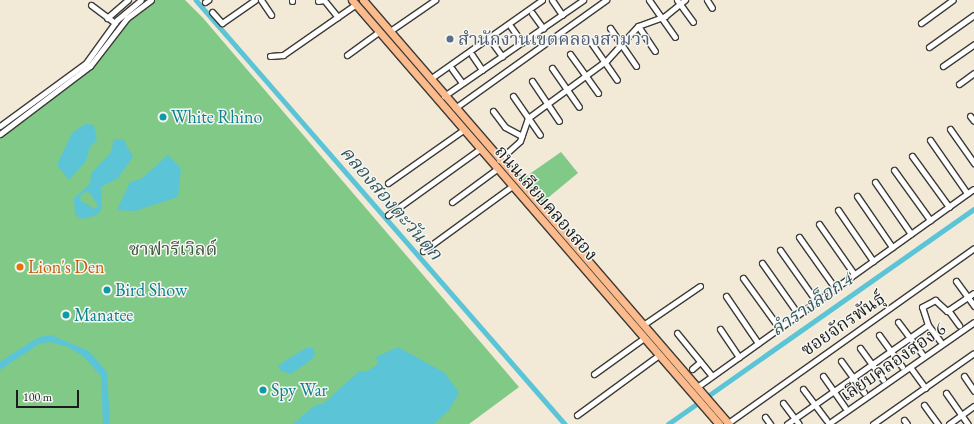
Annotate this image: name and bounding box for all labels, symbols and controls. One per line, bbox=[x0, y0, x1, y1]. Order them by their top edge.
place label: สำนักงานเขตคลองสามวา bbox=[458, 28, 650, 50]
marker: สำนักงานเขตคลองสามวา bbox=[445, 34, 455, 44]
place label: White Rhino bbox=[171, 106, 262, 128]
marker: White Rhino bbox=[158, 112, 168, 122]
water label: คลองสองตะวันตก bbox=[335, 141, 447, 265]
street label: ถนนเลียบคลองสอง bbox=[490, 141, 602, 265]
park label: ซาฟารีเวิลด์ bbox=[129, 238, 217, 260]
place label: Lion's Den bbox=[28, 256, 104, 278]
marker: Lion's Den bbox=[15, 262, 25, 272]
water label: ลำรางล็อก 4 bbox=[766, 267, 858, 341]
place label: Bird Show bbox=[115, 279, 187, 301]
marker: Bird Show bbox=[102, 285, 112, 295]
street label: ซอยจักรพันธุ์ bbox=[797, 287, 889, 361]
place label: Manatee bbox=[74, 304, 133, 326]
marker: Manatee bbox=[61, 310, 71, 320]
street label: เลียบคลองสอง 6 bbox=[836, 318, 950, 406]
place label: Spy War bbox=[271, 379, 328, 401]
scale bar bbox=[18, 382, 81, 408]
marker: Spy War bbox=[258, 385, 268, 395]
text: 100 m bbox=[23, 389, 52, 405]

